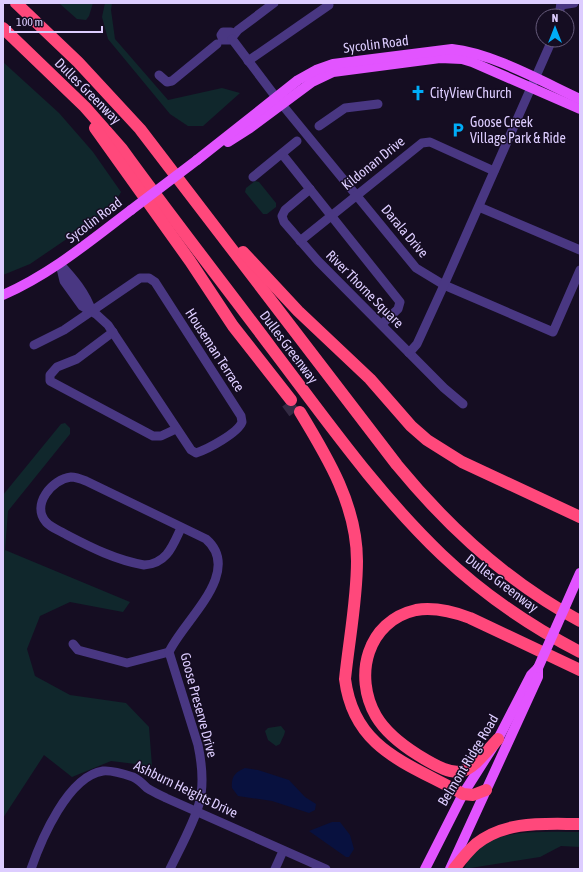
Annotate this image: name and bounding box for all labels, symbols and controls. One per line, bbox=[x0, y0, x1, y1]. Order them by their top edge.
scale bar bbox=[10, 8, 102, 34]
north arrow bbox=[535, 8, 575, 48]
text: N bbox=[552, 12, 558, 24]
text: 100 m bbox=[16, 15, 43, 29]
street label: Sycolin Road bbox=[343, 32, 409, 56]
street label: Dulles Greenway bbox=[52, 55, 124, 127]
church icon: CityView Church bbox=[409, 84, 427, 102]
place label: CityView Church bbox=[430, 85, 512, 101]
place label: Goose Creek Village Park & Ride bbox=[470, 114, 566, 146]
parking icon: Goose Creek Village Park & Ride bbox=[449, 121, 467, 139]
street label: Kildonan Drive bbox=[338, 133, 408, 193]
street label: Sycolin Road bbox=[63, 194, 125, 246]
street label: Darala Drive bbox=[378, 201, 432, 261]
street label: River Thorne Square bbox=[323, 247, 407, 331]
street label: Houseman Terrace bbox=[182, 305, 248, 395]
street label: Dulles Greenway bbox=[257, 308, 322, 387]
street label: Dulles Greenway bbox=[463, 551, 542, 616]
street label: Goose Preserve Drive bbox=[177, 651, 221, 759]
street label: Belmont Ridge Road bbox=[434, 711, 502, 809]
street label: Ashburn Heights Drive bbox=[132, 757, 240, 821]

